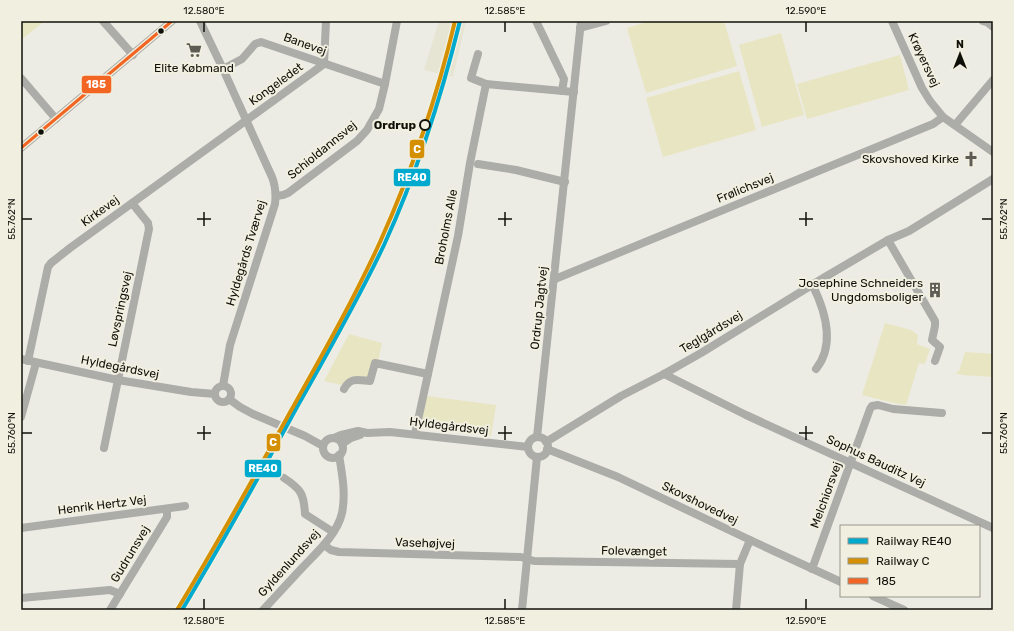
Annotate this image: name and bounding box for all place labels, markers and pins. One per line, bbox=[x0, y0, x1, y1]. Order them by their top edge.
unlabelled marker bbox=[156, 26, 166, 36]
supermarket icon: Elite Købmand bbox=[185, 41, 203, 59]
place label: Elite Købmand bbox=[154, 61, 234, 75]
place label: Ordrup bbox=[374, 118, 416, 132]
marker: Ordrup bbox=[419, 119, 431, 131]
unlabelled marker bbox=[36, 127, 46, 137]
church icon: Skovshoved Kirke bbox=[962, 150, 980, 168]
place label: Skovshoved Kirke bbox=[862, 152, 959, 166]
place label: Josephine Schneiders Ungdomsboliger bbox=[799, 276, 923, 304]
building icon: Josephine Schneiders Ungdomsboliger bbox=[926, 281, 944, 299]

